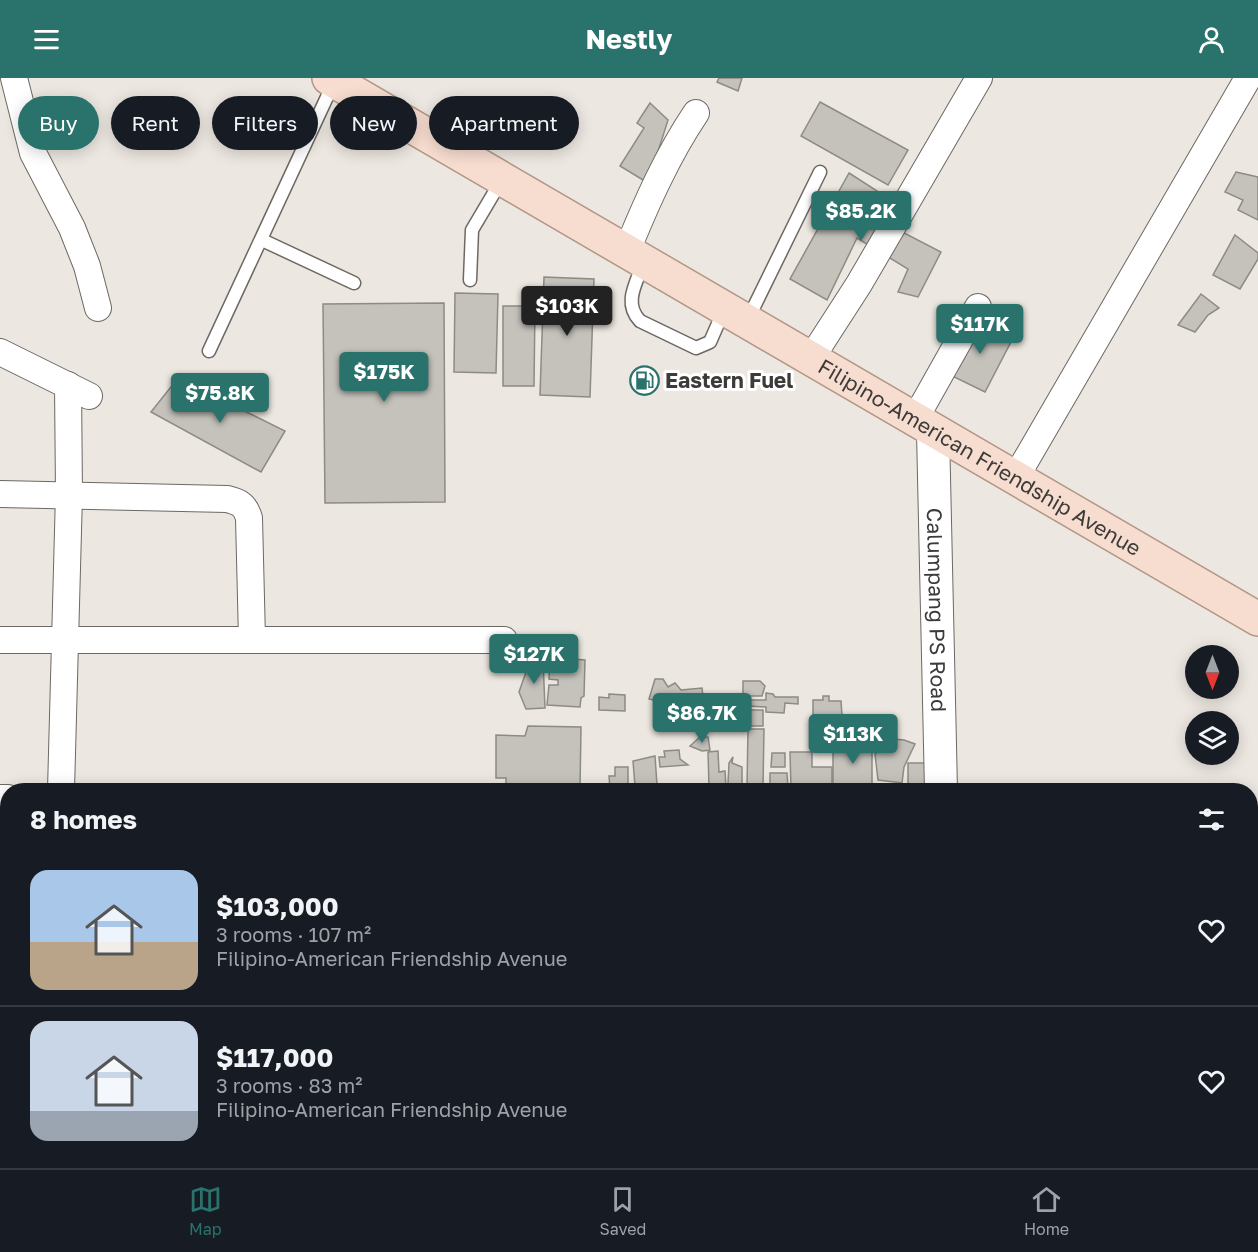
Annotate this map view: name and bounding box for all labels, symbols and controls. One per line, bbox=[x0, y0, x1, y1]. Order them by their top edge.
icon: menu bbox=[30, 23, 63, 56]
text: Nestly bbox=[586, 23, 672, 55]
icon: person bbox=[1195, 23, 1228, 56]
chip: Buy bbox=[18, 96, 99, 150]
chip: Rent bbox=[111, 96, 200, 150]
chip: Filters bbox=[212, 96, 318, 150]
chip: New bbox=[330, 96, 417, 150]
chip: Apartment bbox=[429, 96, 579, 150]
pin: $85.2K bbox=[812, 191, 910, 242]
text: $85.2K bbox=[825, 198, 897, 222]
pin: $103K bbox=[525, 286, 609, 337]
text: $103K bbox=[535, 293, 599, 317]
pin: $117K bbox=[938, 304, 1022, 355]
text: $117K bbox=[950, 311, 1010, 335]
pin: $175K bbox=[342, 352, 426, 403]
street label: Filipino-American Friendship Avenue bbox=[814, 353, 1146, 561]
text: $175K bbox=[353, 359, 415, 383]
fuel station icon: Eastern Fuel bbox=[628, 364, 660, 396]
place label: Eastern Fuel bbox=[665, 367, 793, 393]
pin: $75.8K bbox=[171, 373, 269, 424]
text: $75.8K bbox=[185, 380, 255, 404]
street label: Calumpang PS Road bbox=[922, 508, 952, 712]
pin: $127K bbox=[492, 634, 576, 685]
text: $127K bbox=[503, 641, 565, 665]
north arrow bbox=[1185, 645, 1239, 699]
map controls bbox=[1185, 645, 1239, 765]
pin: $86.7K bbox=[653, 693, 751, 744]
text: $86.7K bbox=[667, 700, 737, 724]
button: layers bbox=[1185, 711, 1239, 765]
pin: $113K bbox=[811, 714, 895, 765]
text: $113K bbox=[823, 721, 883, 745]
icon: filters bbox=[1195, 803, 1228, 836]
text: 8 homes bbox=[30, 804, 137, 835]
text: $103,000 bbox=[216, 891, 339, 922]
icon: home bbox=[78, 894, 150, 966]
icon: heart bbox=[1195, 914, 1228, 947]
text: 3 rooms · 107 m² bbox=[216, 922, 371, 946]
text: Filipino-American Friendship Avenue bbox=[216, 946, 567, 970]
text: $117,000 bbox=[216, 1042, 333, 1073]
icon: home bbox=[78, 1045, 150, 1117]
icon: heart bbox=[1195, 1065, 1228, 1098]
text: 3 rooms · 83 m² bbox=[216, 1073, 362, 1097]
text: Filipino-American Friendship Avenue bbox=[216, 1097, 567, 1121]
tab: Map bbox=[189, 1183, 222, 1239]
tab: Saved bbox=[600, 1183, 646, 1239]
tab: Home bbox=[1024, 1183, 1069, 1239]

